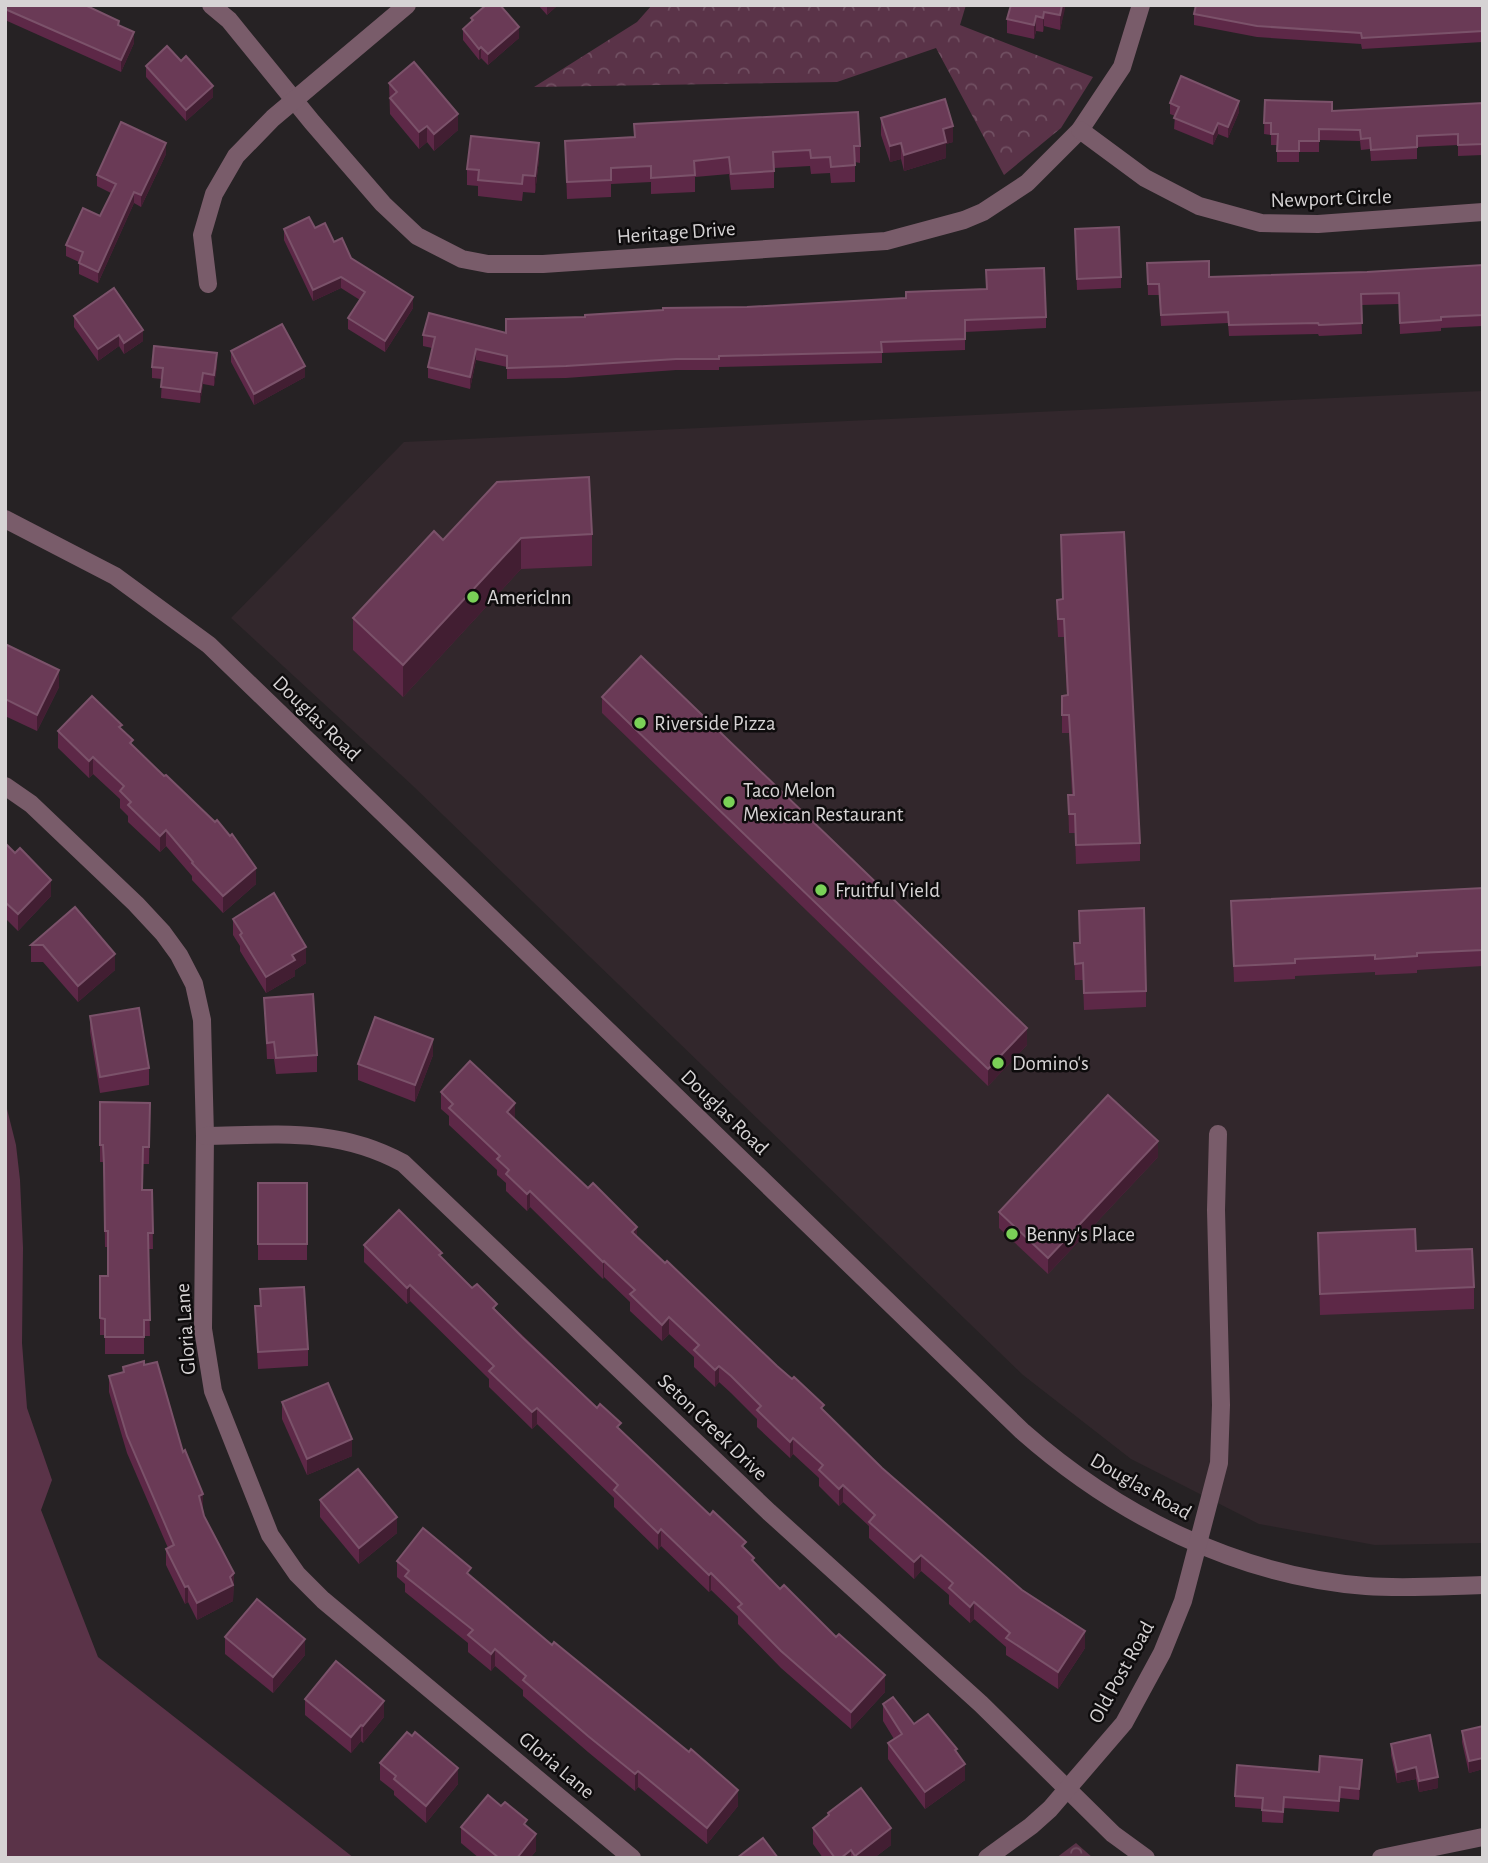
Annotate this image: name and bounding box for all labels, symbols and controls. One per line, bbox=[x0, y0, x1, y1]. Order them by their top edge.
street label: Newport Circle bbox=[1270, 186, 1392, 211]
street label: Heritage Drive bbox=[616, 218, 736, 247]
place label: AmericInn bbox=[487, 587, 572, 608]
marker: AmericInn bbox=[465, 589, 481, 605]
street label: Douglas Road bbox=[269, 672, 365, 765]
place label: Riverside Pizza bbox=[654, 713, 776, 734]
marker: Riverside Pizza bbox=[632, 715, 648, 731]
place label: Taco Melon Mexican Restaurant bbox=[743, 780, 904, 825]
marker: Taco Melon Mexican Restaurant bbox=[721, 794, 737, 810]
place label: Fruitful Yield bbox=[835, 880, 940, 901]
marker: Fruitful Yield bbox=[813, 882, 829, 898]
place label: Domino's bbox=[1012, 1053, 1089, 1074]
marker: Domino's bbox=[990, 1055, 1006, 1071]
street label: Douglas Road bbox=[677, 1066, 773, 1159]
place label: Benny's Place bbox=[1026, 1224, 1135, 1245]
marker: Benny's Place bbox=[1004, 1226, 1020, 1242]
street label: Gloria Lane bbox=[172, 1283, 199, 1375]
street label: Seton Creek Drive bbox=[654, 1370, 771, 1485]
street label: Douglas Road bbox=[1087, 1449, 1195, 1524]
street label: Old Post Road bbox=[1085, 1618, 1158, 1727]
street label: Gloria Lane bbox=[515, 1728, 598, 1803]

